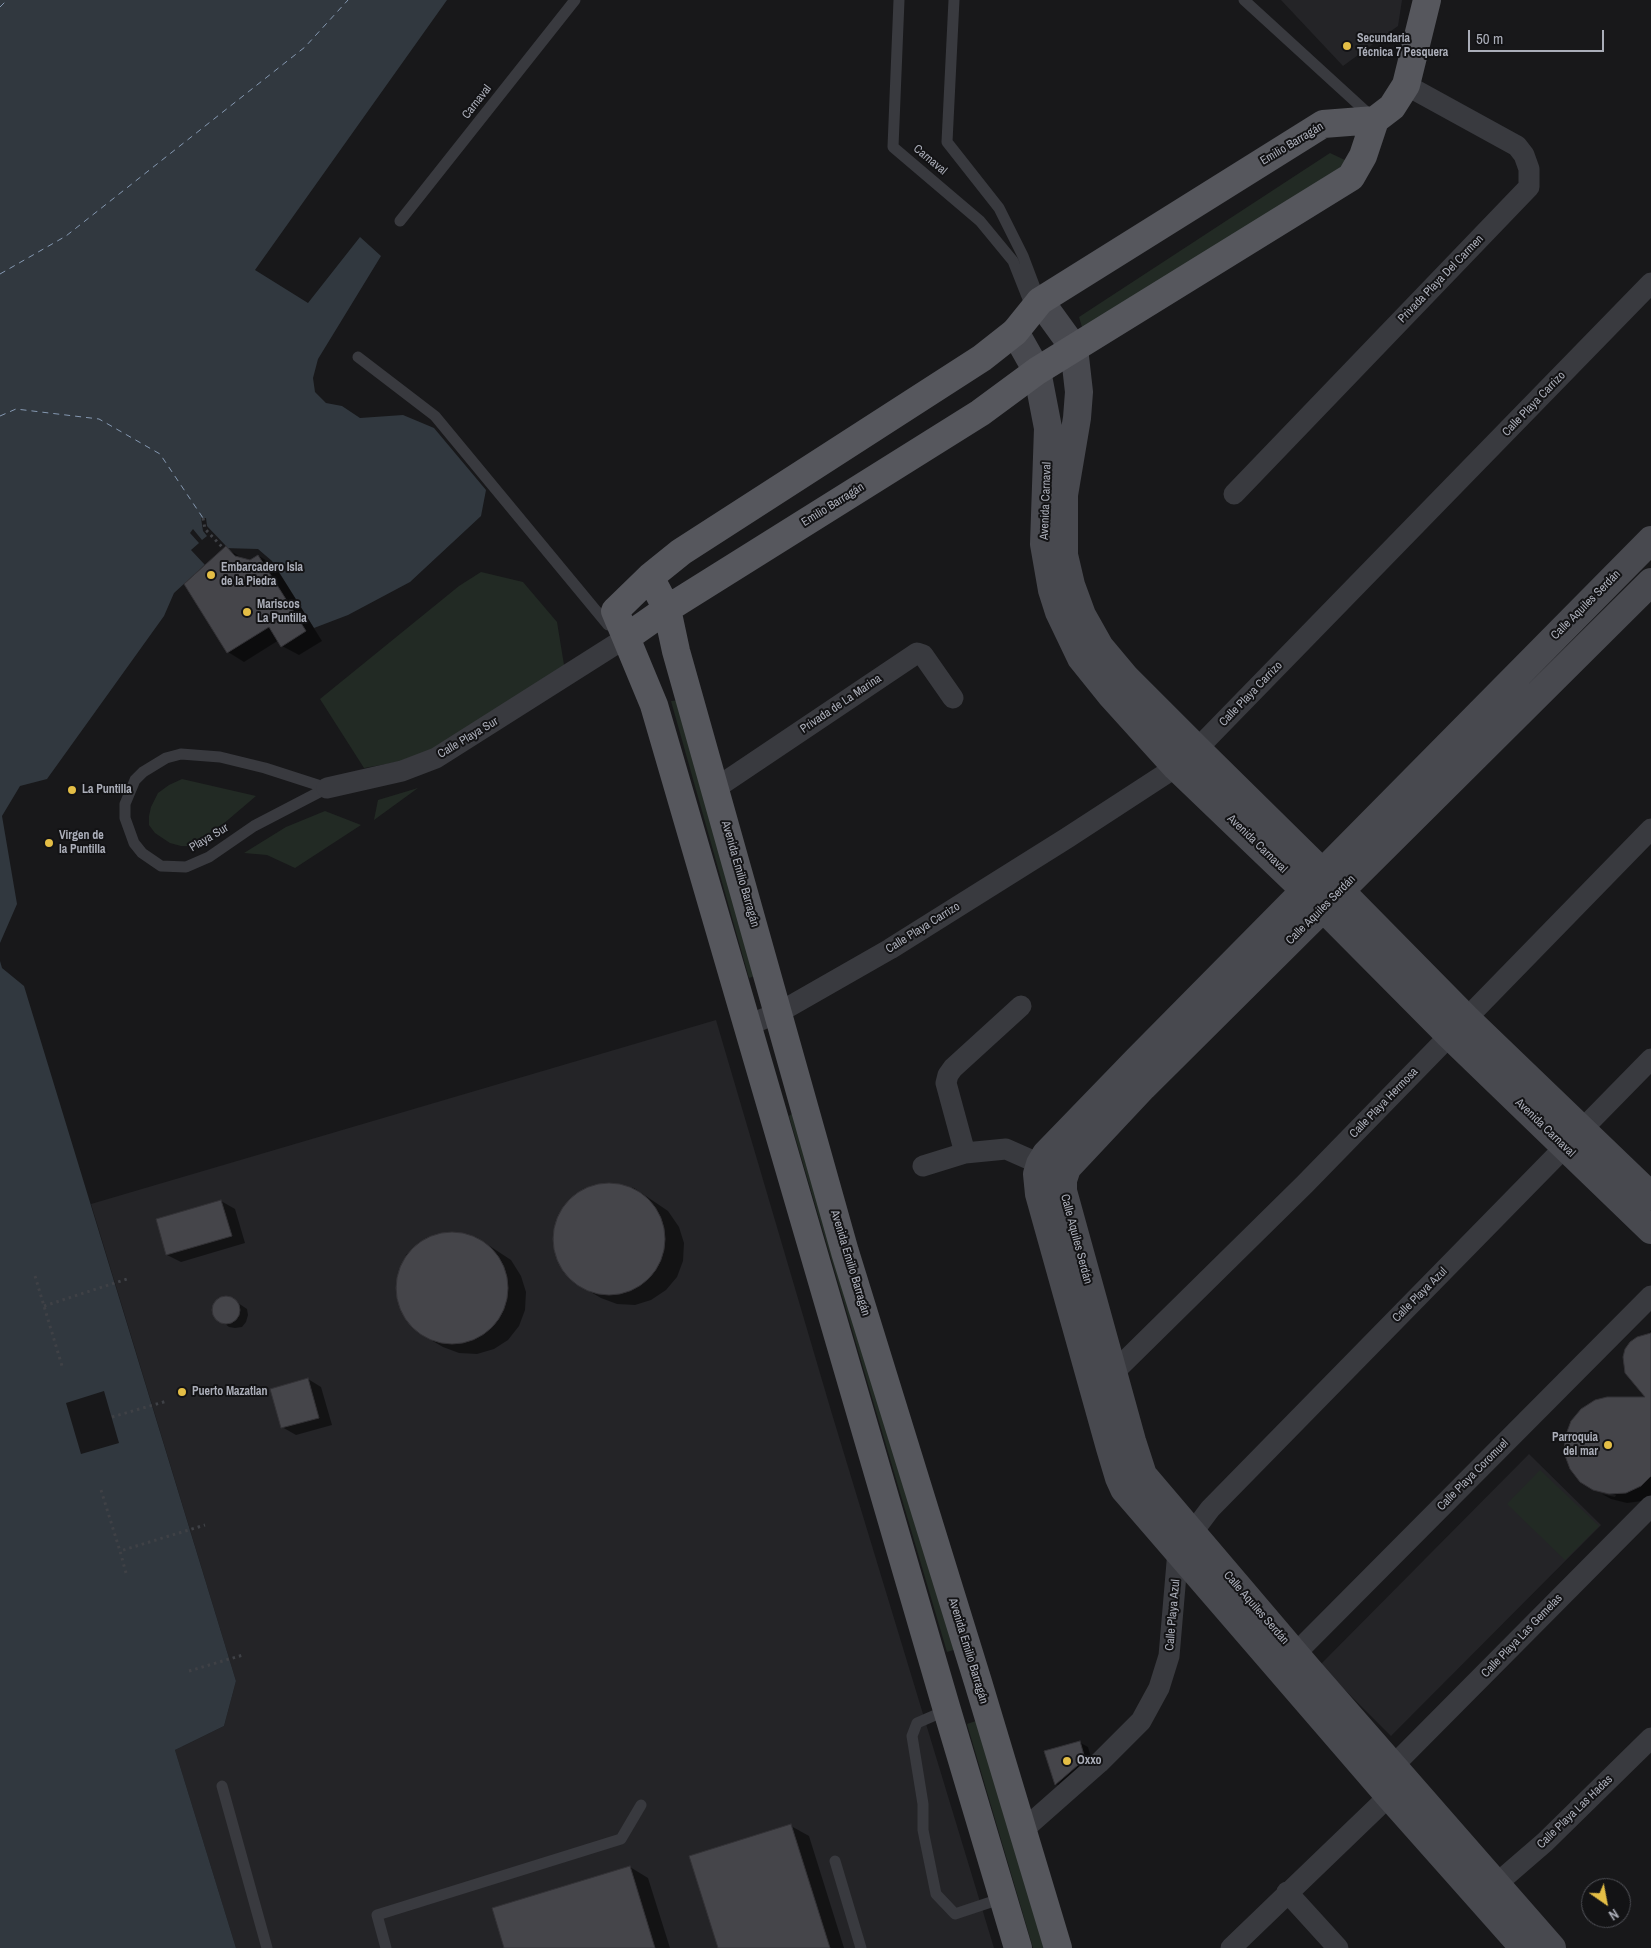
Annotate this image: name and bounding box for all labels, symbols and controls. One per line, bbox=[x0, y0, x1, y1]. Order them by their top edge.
scale bar bbox=[1471, 20, 1607, 52]
text: 50 m bbox=[1476, 28, 1503, 49]
place label: Secundaria Técnica 7 Pesquera bbox=[1357, 32, 1448, 60]
marker: Secundaria Técnica 7 Pesquera bbox=[1341, 40, 1353, 52]
street label: Carnaval bbox=[459, 82, 495, 122]
street label: Emilio Barragán bbox=[1258, 120, 1326, 168]
street label: Carnaval bbox=[910, 142, 950, 178]
street label: Privada Playa Del Carmen bbox=[1395, 232, 1487, 326]
street label: Calle Playa Carrizo bbox=[1499, 369, 1569, 439]
street label: Avenida Carnaval bbox=[1037, 462, 1055, 540]
street label: Emilio Barragán bbox=[799, 480, 867, 530]
place label: Embarcadero Isla de la Piedra bbox=[221, 561, 303, 589]
street label: Calle Aquiles Serdán bbox=[1548, 567, 1624, 643]
marker: Embarcadero Isla de la Piedra bbox=[205, 569, 217, 581]
place label: Mariscos La Puntilla bbox=[257, 598, 307, 626]
marker: Mariscos La Puntilla bbox=[241, 606, 253, 618]
street label: Calle Playa Carrizo bbox=[1216, 659, 1286, 729]
street label: Privada de La Marina bbox=[798, 672, 884, 736]
street label: Calle Playa Sur bbox=[435, 714, 501, 762]
place label: La Puntilla bbox=[82, 783, 132, 797]
marker: La Puntilla bbox=[66, 784, 78, 796]
street label: Avenida Carnaval bbox=[1224, 812, 1290, 876]
street label: Avenida Emilio Barragán bbox=[718, 819, 762, 929]
street label: Playa Sur bbox=[187, 821, 231, 855]
place label: Virgen de la Puntilla bbox=[59, 829, 105, 857]
marker: Virgen de la Puntilla bbox=[43, 837, 55, 849]
street label: Calle Aquiles Serdán bbox=[1283, 872, 1359, 948]
street label: Calle Playa Carrizo bbox=[883, 899, 963, 957]
street label: Calle Playa Hermosa bbox=[1347, 1065, 1421, 1141]
street label: Avenida Carnaval bbox=[1512, 1096, 1578, 1160]
street label: Calle Aquiles Serdán bbox=[1057, 1192, 1095, 1286]
street label: Avenida Emilio Barragán bbox=[827, 1208, 873, 1318]
street label: Calle Playa Azul bbox=[1390, 1265, 1450, 1325]
place label: Puerto Mazatlan bbox=[192, 1385, 267, 1399]
marker: Puerto Mazatlan bbox=[176, 1386, 188, 1398]
place label: Parroquia del mar bbox=[1552, 1431, 1598, 1459]
street label: Calle Playa Coromuel bbox=[1434, 1436, 1512, 1514]
marker: Parroquia del mar bbox=[1602, 1439, 1614, 1451]
street label: Calle Aquiles Serdán bbox=[1220, 1568, 1292, 1648]
street label: Calle Playa Azul bbox=[1163, 1579, 1183, 1651]
street label: Calle Playa Las Gemelas bbox=[1478, 1591, 1566, 1681]
street label: Avenida Emilio Barragán bbox=[945, 1596, 991, 1706]
place label: Oxxo bbox=[1077, 1754, 1102, 1768]
marker: Oxxo bbox=[1061, 1755, 1073, 1767]
street label: Calle Playa Las Hadas bbox=[1534, 1772, 1616, 1852]
north arrow bbox=[1581, 1878, 1631, 1928]
text: N bbox=[1605, 1905, 1622, 1925]

